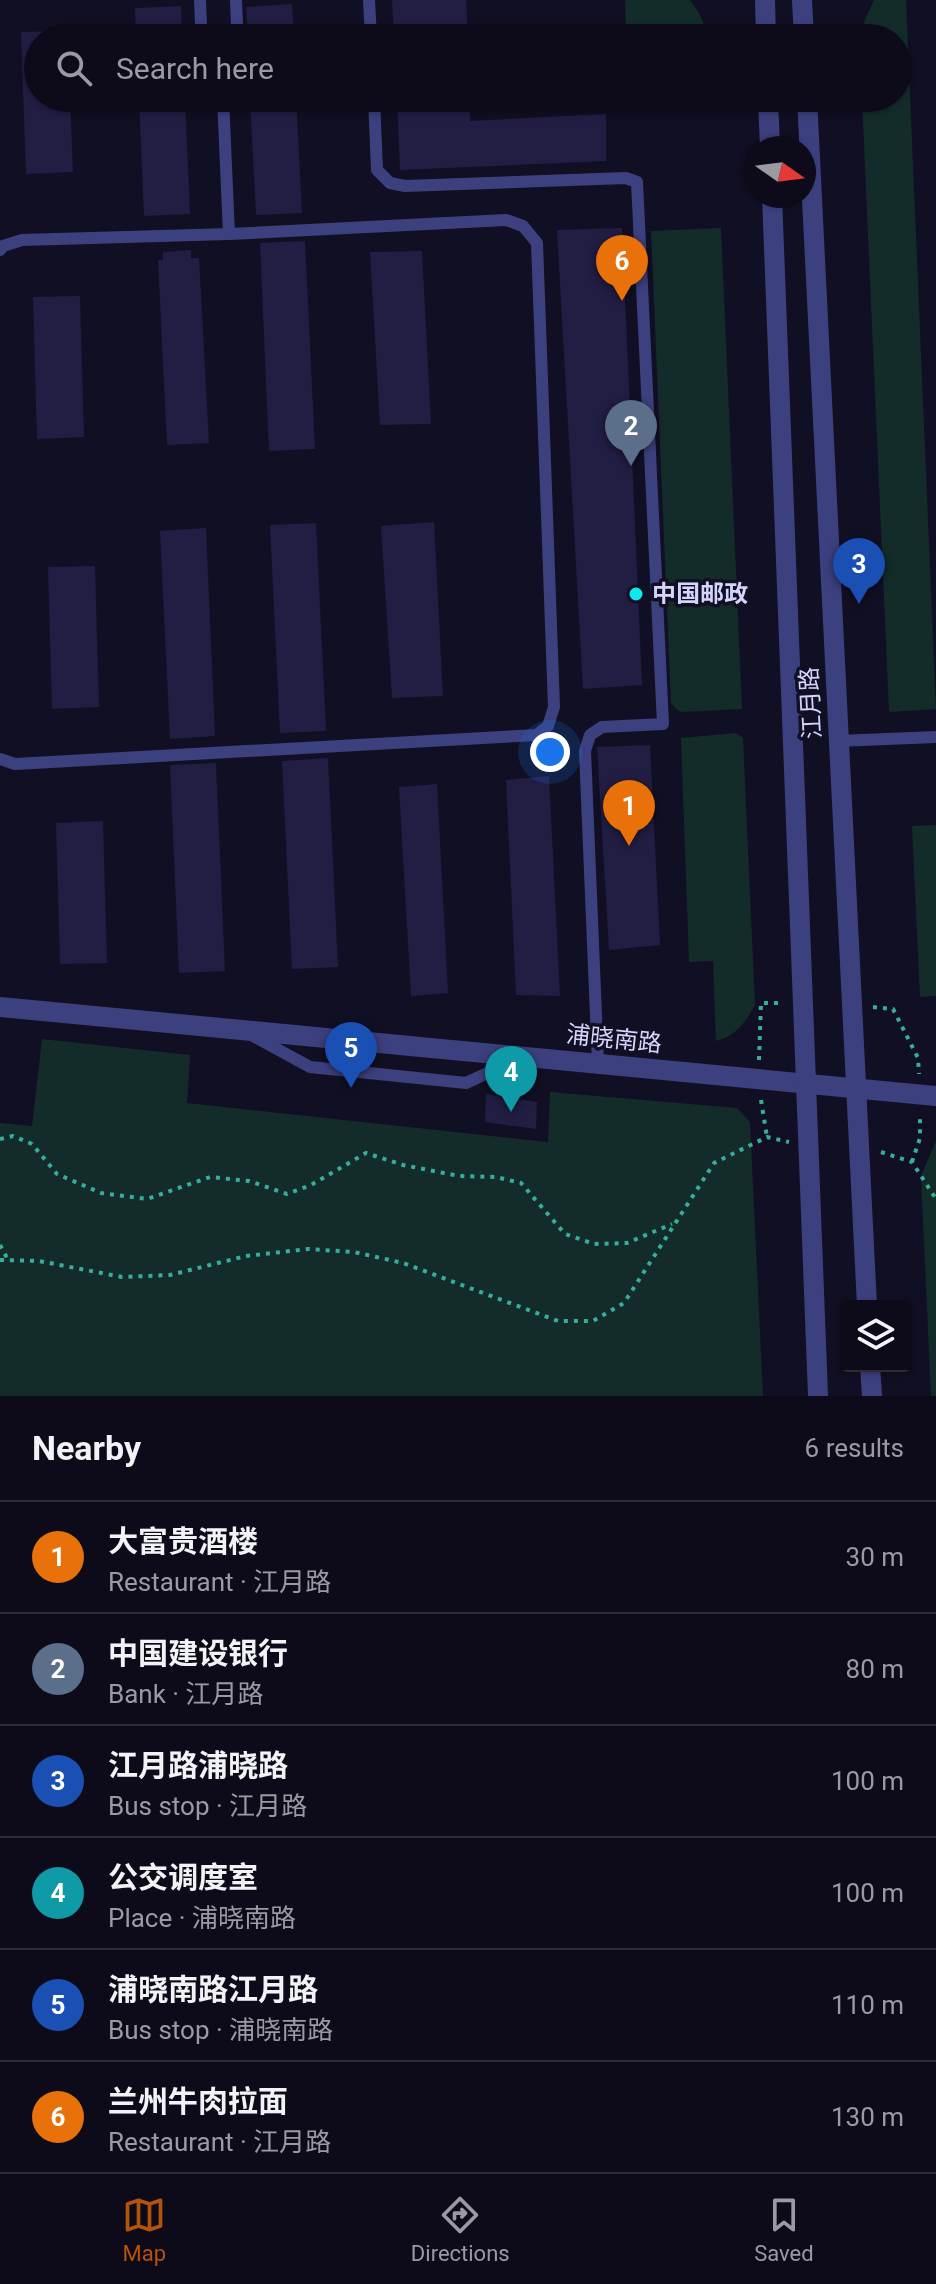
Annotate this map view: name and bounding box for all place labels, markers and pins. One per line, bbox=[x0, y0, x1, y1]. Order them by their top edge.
pin: 6 bbox=[596, 235, 648, 301]
pin: 2 bbox=[605, 400, 657, 466]
pin: 3 bbox=[833, 538, 885, 604]
place label: 中国邮政 bbox=[652, 580, 748, 608]
marker: 中国邮政 bbox=[627, 585, 645, 603]
pin: 1 bbox=[603, 780, 655, 846]
pin: 5 bbox=[325, 1022, 377, 1088]
pin: 4 bbox=[485, 1046, 537, 1112]

